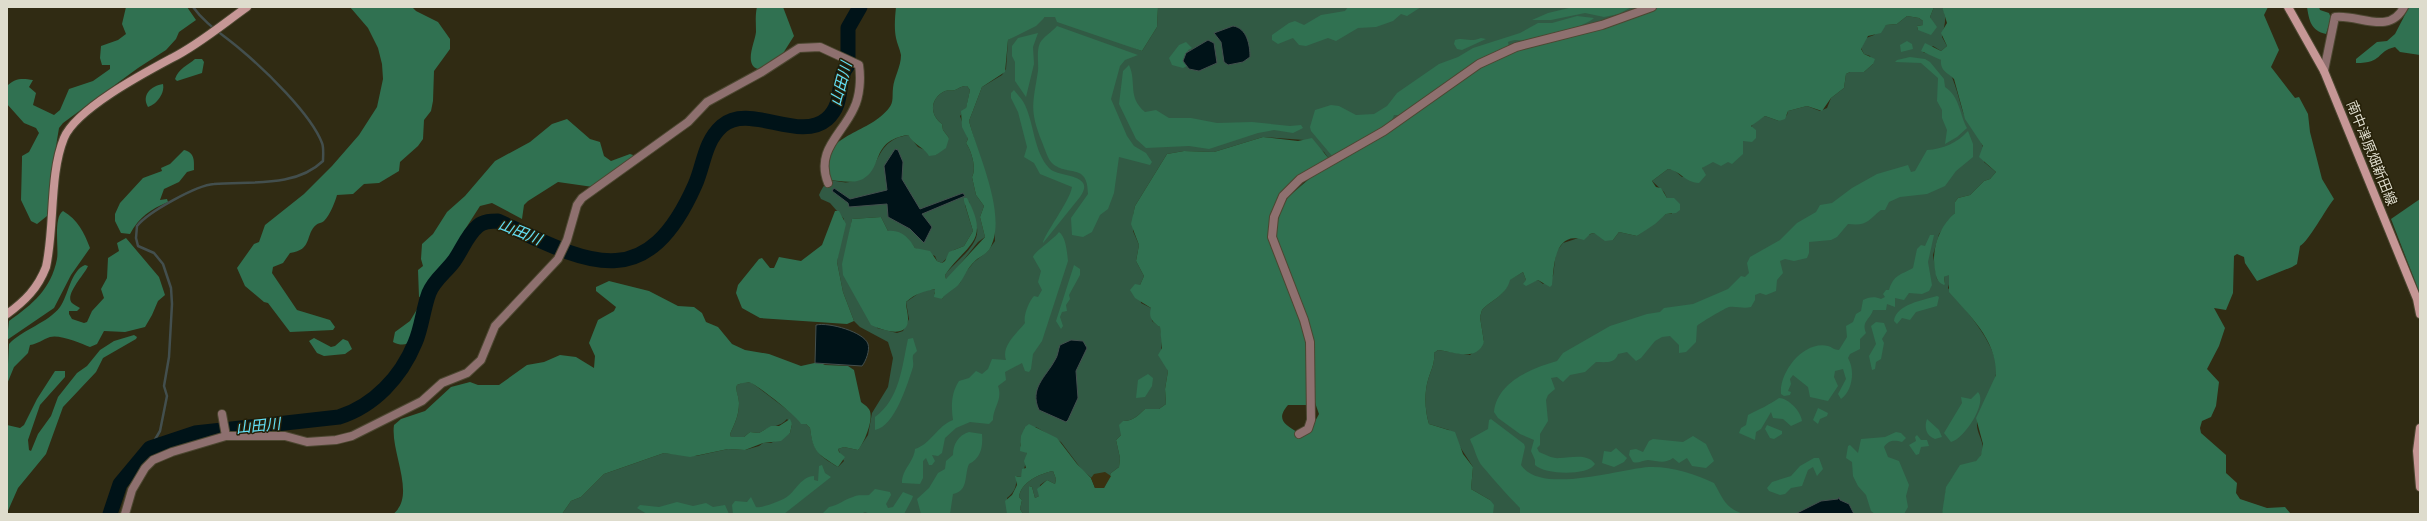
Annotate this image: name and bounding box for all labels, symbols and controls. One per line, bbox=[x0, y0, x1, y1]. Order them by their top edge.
water label: 山田川 bbox=[825, 57, 856, 108]
street label: 南中津原畑新田線 bbox=[2343, 97, 2402, 208]
water label: 山田川 bbox=[496, 213, 547, 250]
water label: 山田川 bbox=[234, 413, 283, 437]

